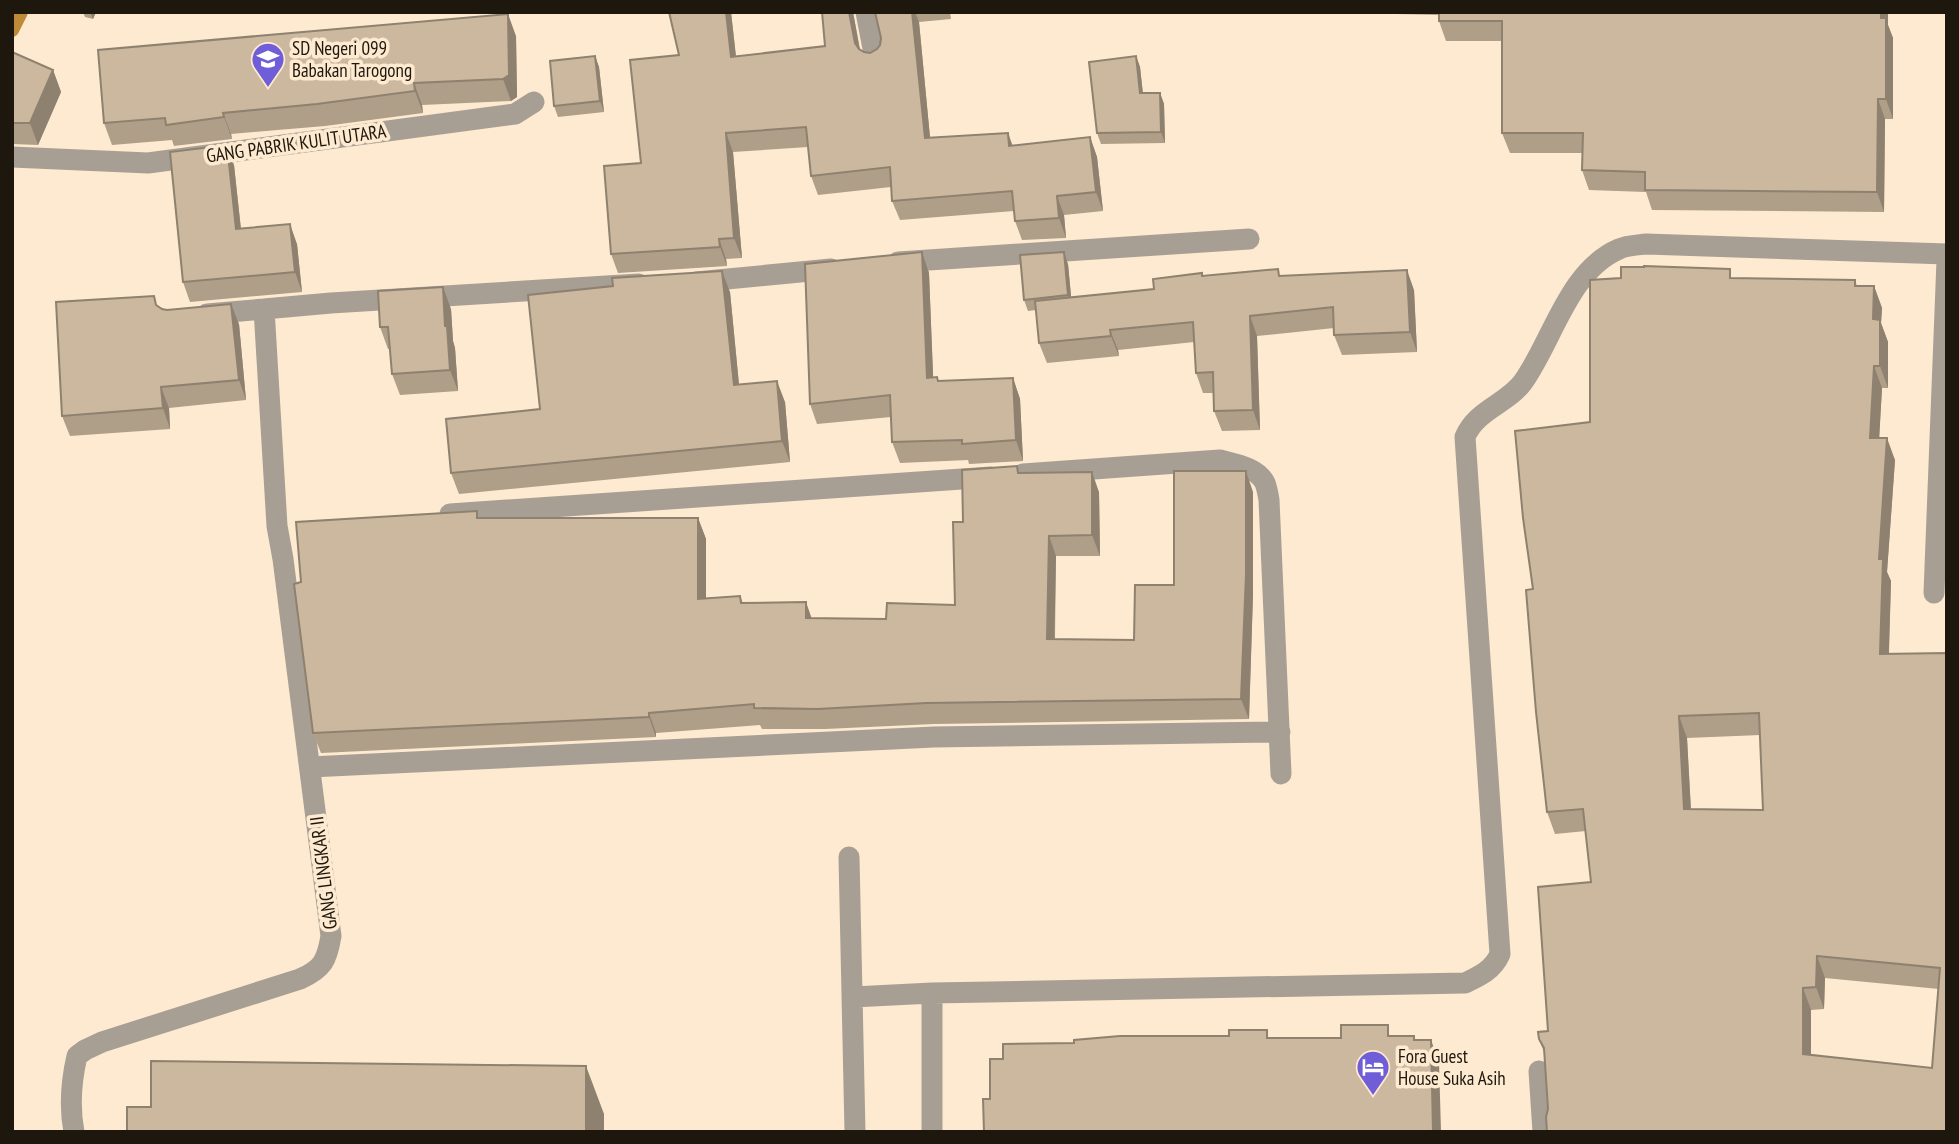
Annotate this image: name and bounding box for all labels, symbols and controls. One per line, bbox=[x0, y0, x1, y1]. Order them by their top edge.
place label: SD Negeri 099 Babakan Tarogong bbox=[292, 36, 412, 82]
school or university icon: SD Negeri 099 Babakan Tarogong bbox=[249, 40, 287, 89]
street label: GANG PABRIK KULIT UTARA bbox=[205, 118, 388, 168]
street label: GANG LINGKAR II bbox=[304, 815, 342, 931]
place label: Fora Guest House Suka Asih bbox=[1398, 1044, 1506, 1090]
hotel icon: Fora Guest House Suka Asih bbox=[1354, 1048, 1392, 1097]

